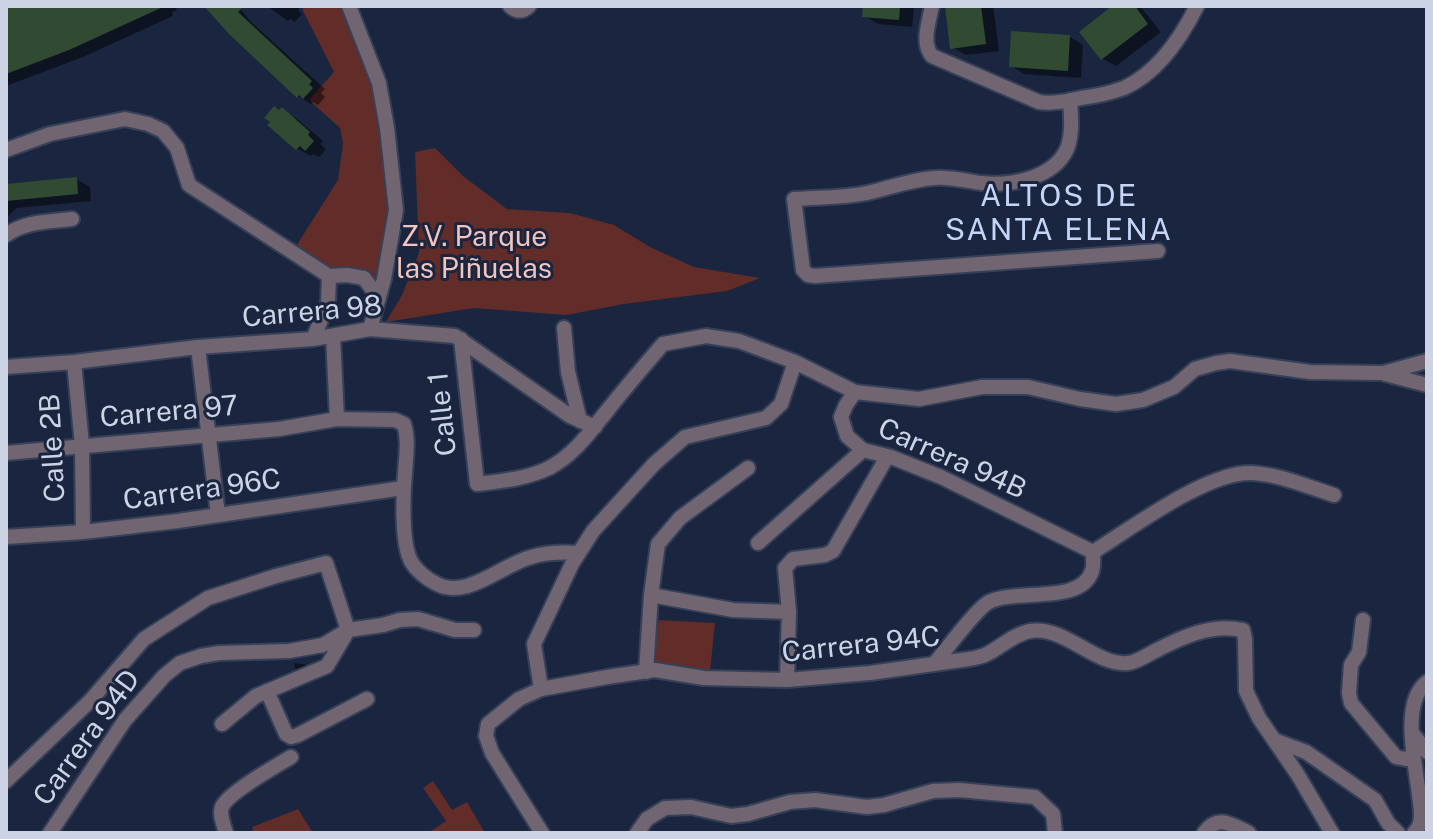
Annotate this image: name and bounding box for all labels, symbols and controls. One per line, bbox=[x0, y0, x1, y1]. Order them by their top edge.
district label: ALTOS DE SANTA ELENA bbox=[945, 179, 1173, 250]
park label: Z.V. Parque las Piñuelas bbox=[396, 220, 552, 286]
street label: Carrera 98 bbox=[241, 289, 383, 335]
street label: Calle 1 bbox=[422, 370, 464, 458]
street label: Carrera 97 bbox=[98, 389, 240, 435]
street label: Calle 2B bbox=[33, 393, 73, 503]
street label: Carrera 94B bbox=[873, 411, 1031, 507]
street label: Carrera 96C bbox=[121, 462, 283, 518]
street label: Carrera 94C bbox=[780, 620, 942, 670]
street label: Carrera 94D bbox=[27, 664, 147, 812]

